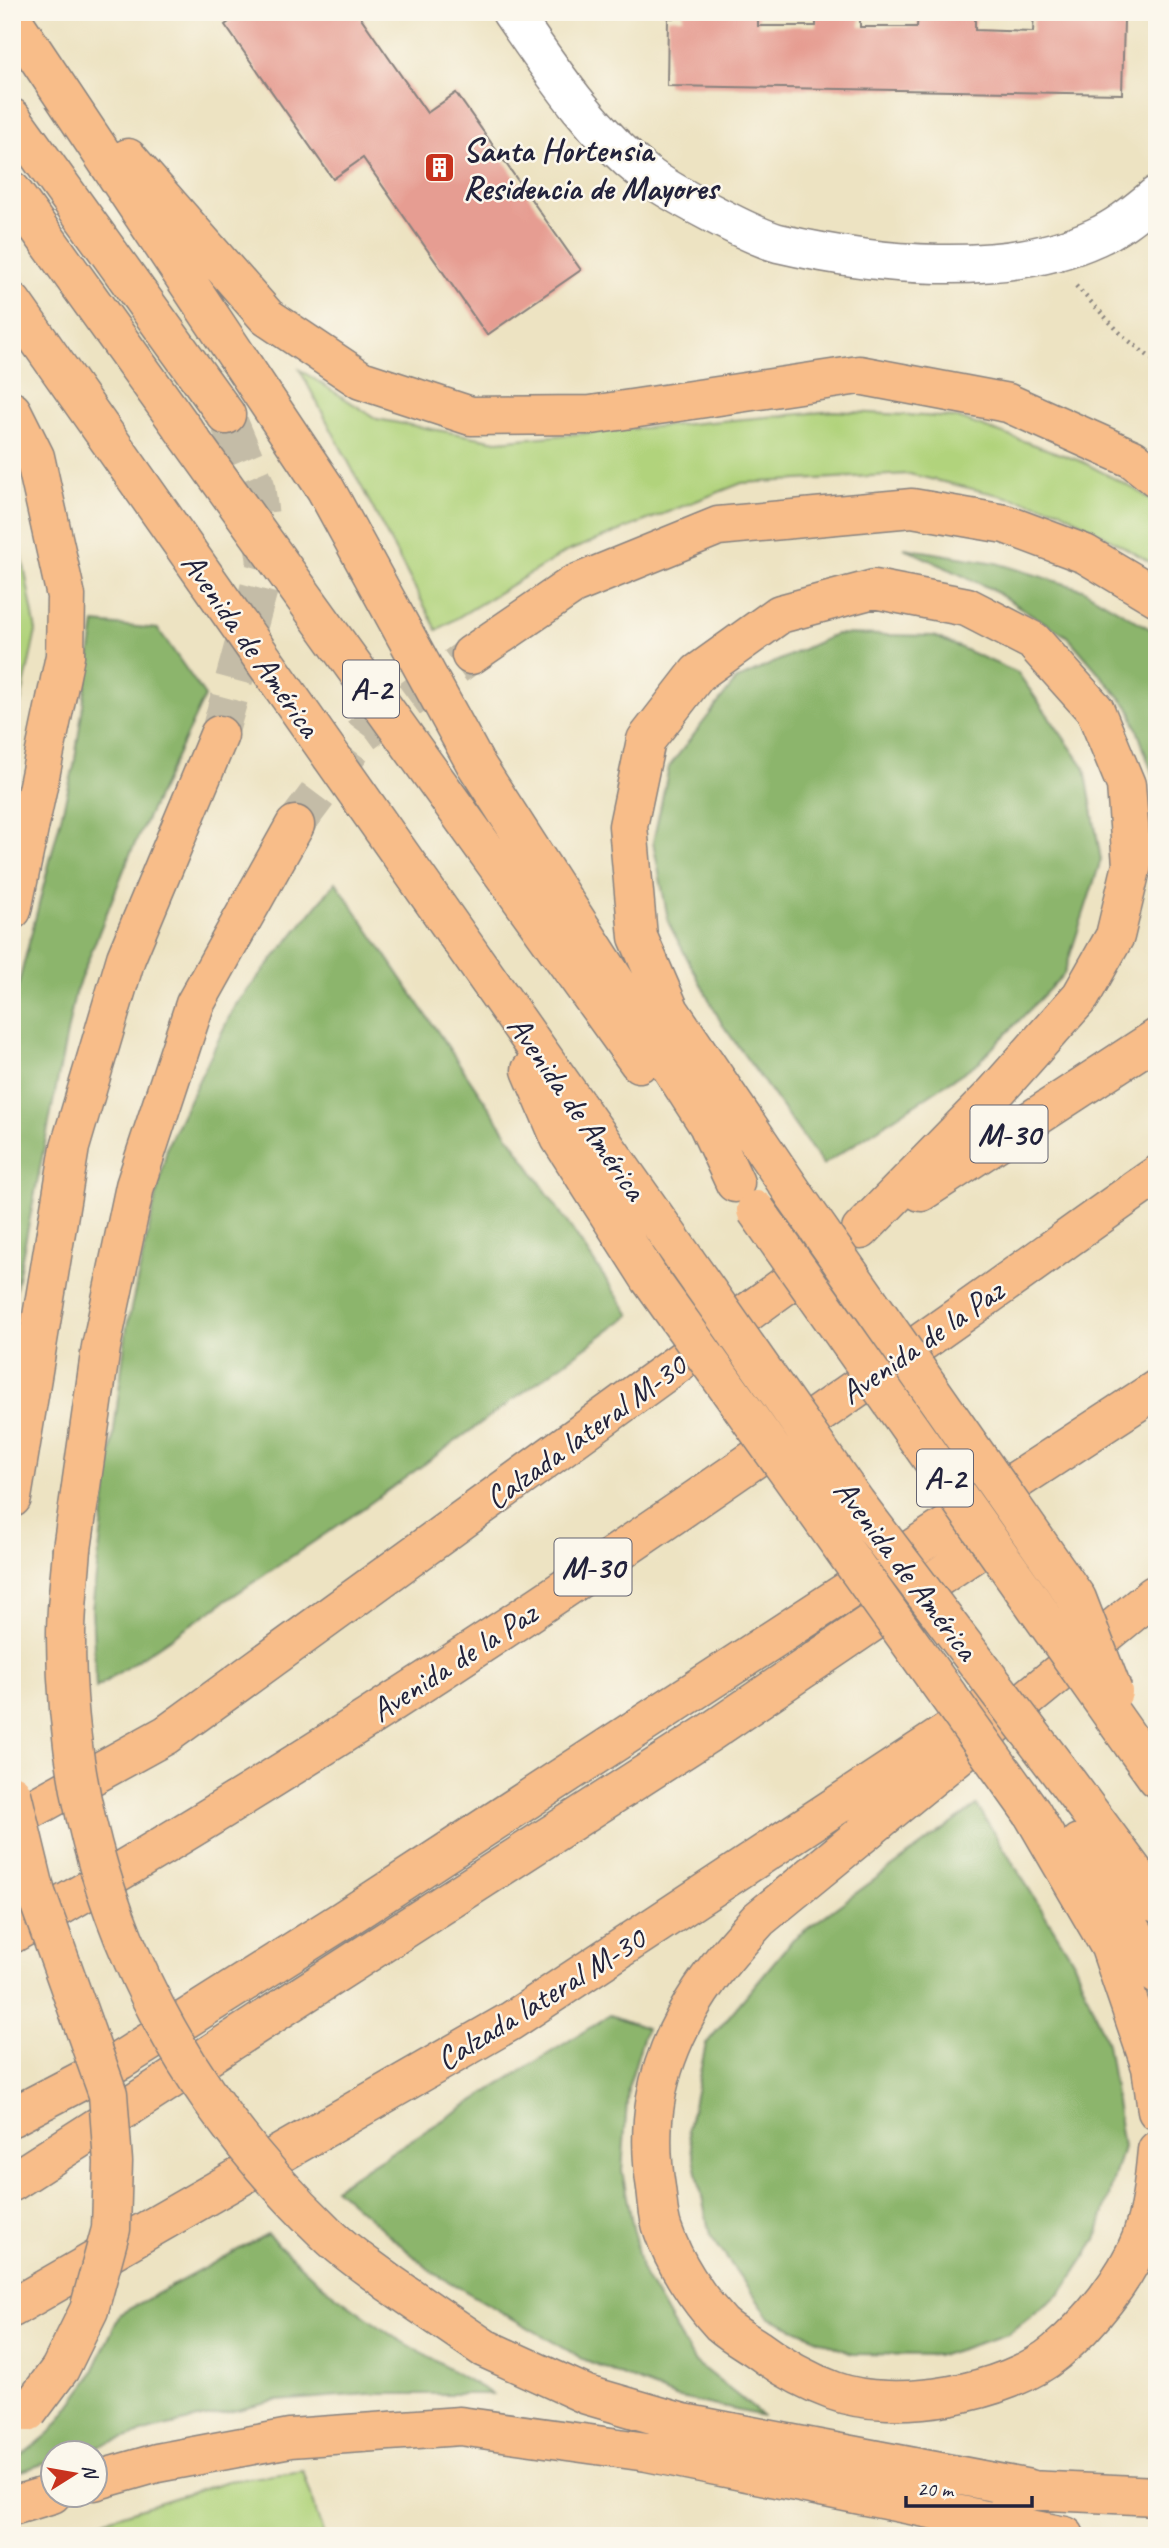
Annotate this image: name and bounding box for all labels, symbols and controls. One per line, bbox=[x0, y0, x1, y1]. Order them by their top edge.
place label: Santa Hortensia Residencia de Mayores bbox=[463, 129, 721, 209]
building icon: Santa Hortensia Residencia de Mayores bbox=[423, 151, 457, 185]
street label: Avenida de América bbox=[172, 544, 331, 746]
road number: A-2 bbox=[343, 660, 399, 718]
street label: Avenida de América bbox=[498, 1007, 657, 1209]
road number: M-30 bbox=[970, 1106, 1048, 1162]
street label: Avenida de la Paz bbox=[832, 1269, 1014, 1413]
street label: Calzada lateral M-30 bbox=[477, 1343, 696, 1519]
road number: A-2 bbox=[917, 1450, 973, 1506]
street label: Avenida de América bbox=[825, 1471, 989, 1670]
road number: M-30 bbox=[554, 1538, 632, 1596]
street label: Avenida de la Paz bbox=[362, 1591, 547, 1731]
street label: Calzada lateral M-30 bbox=[428, 1917, 655, 2080]
north arrow bbox=[38, 2440, 108, 2510]
text: N bbox=[77, 2463, 103, 2482]
scale bar bbox=[906, 2464, 1032, 2508]
text: 20 m bbox=[917, 2476, 955, 2502]

